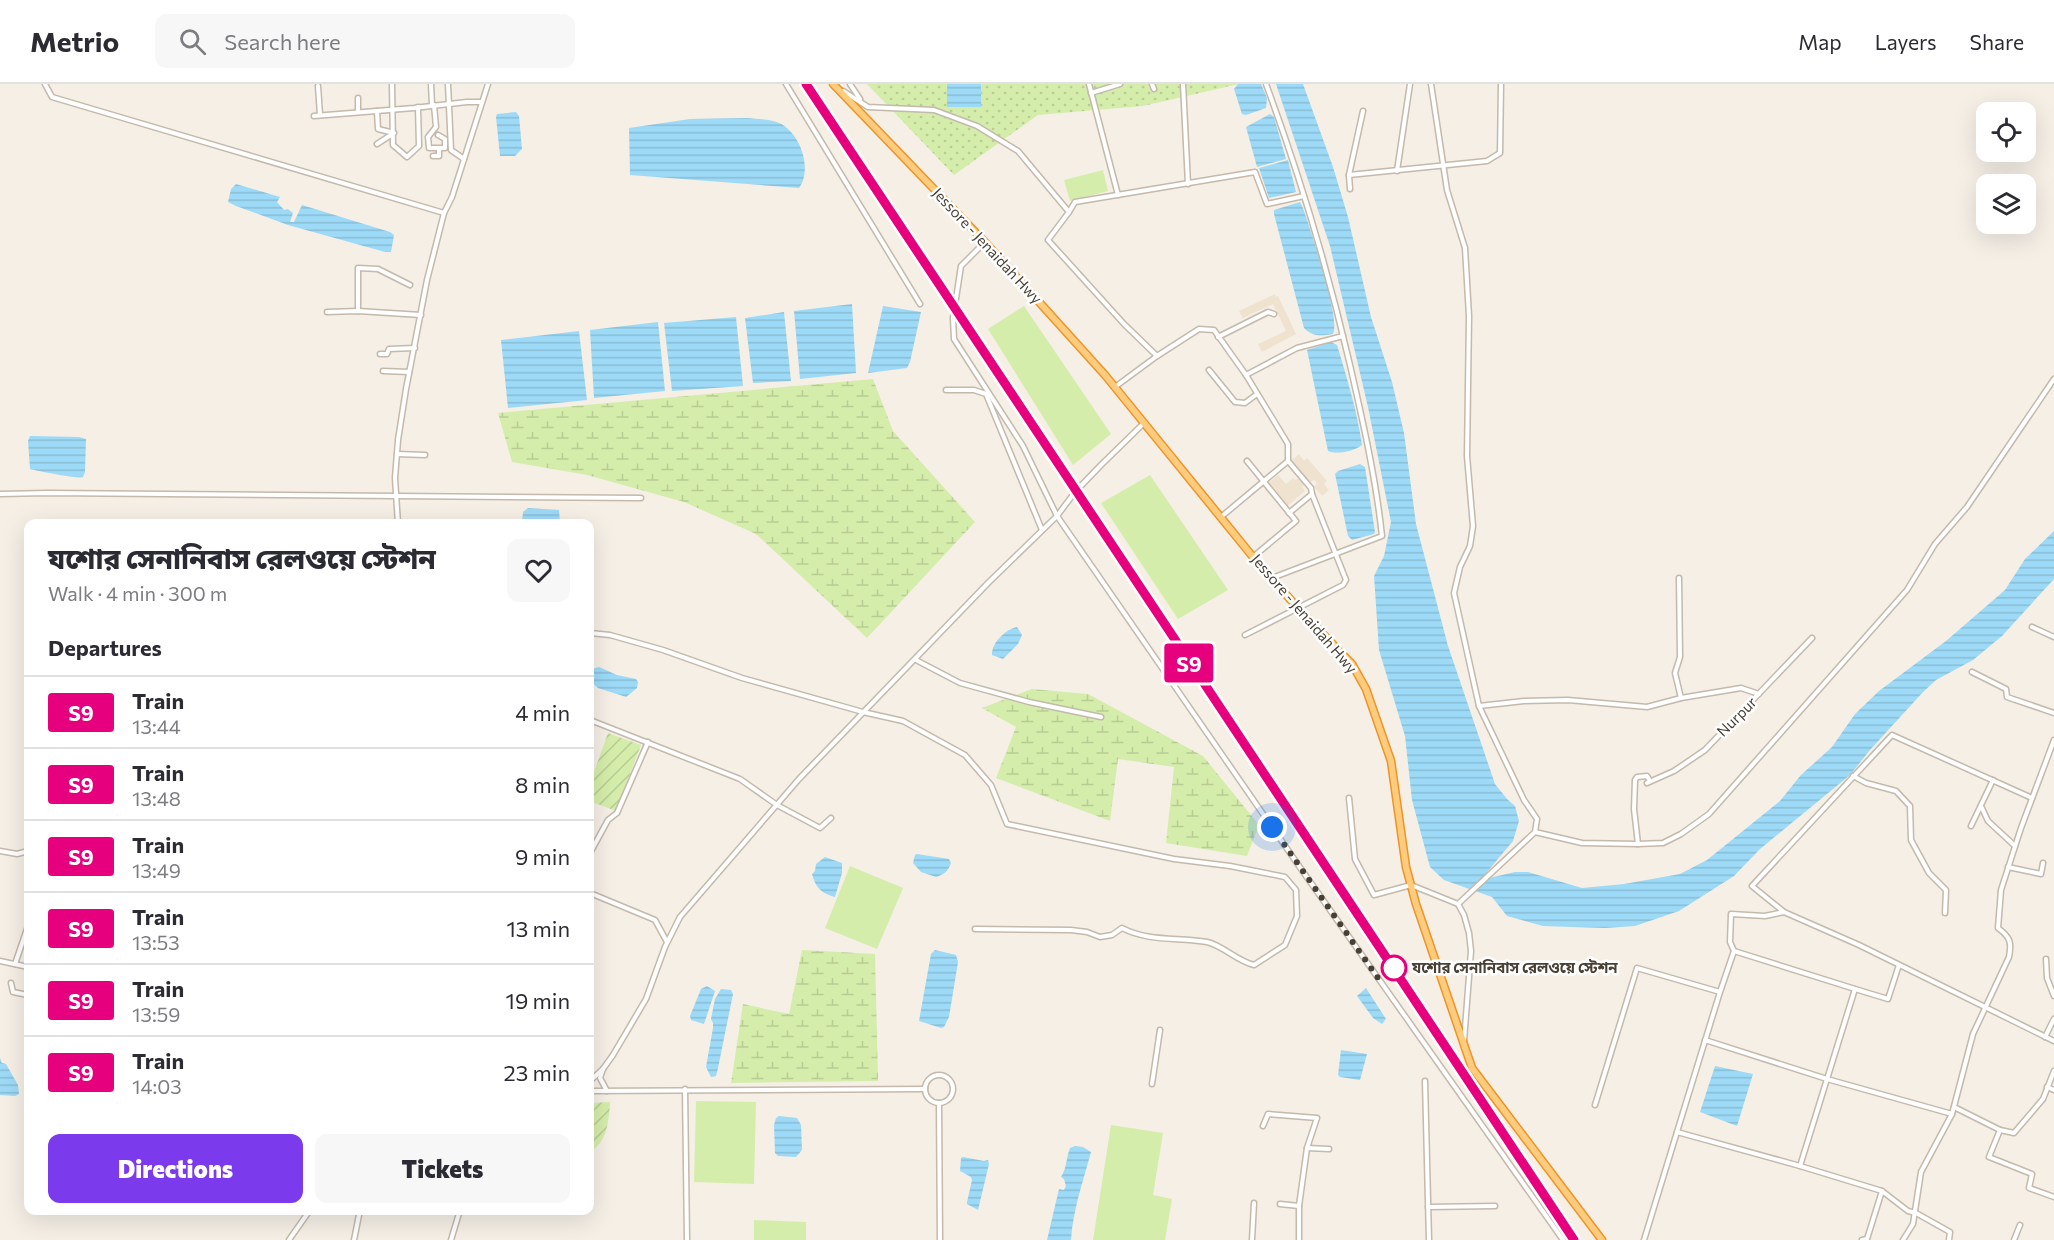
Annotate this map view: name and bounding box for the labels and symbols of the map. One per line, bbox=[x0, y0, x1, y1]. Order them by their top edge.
street label: Jessore - Jenaidah Hwy bbox=[929, 184, 1046, 307]
street label: Jessore - Jenaidah Hwy bbox=[1248, 550, 1362, 677]
line badge: S9 bbox=[1162, 644, 1216, 682]
street label: Nurpur bbox=[1713, 693, 1760, 740]
your location bbox=[1257, 812, 1287, 842]
marker: যশোর সেনানিবাস রেলওয়ে স্টেশন bbox=[1381, 955, 1407, 981]
place label: যশোর সেনানিবাস রেলওয়ে স্টেশন bbox=[1411, 958, 1618, 976]

